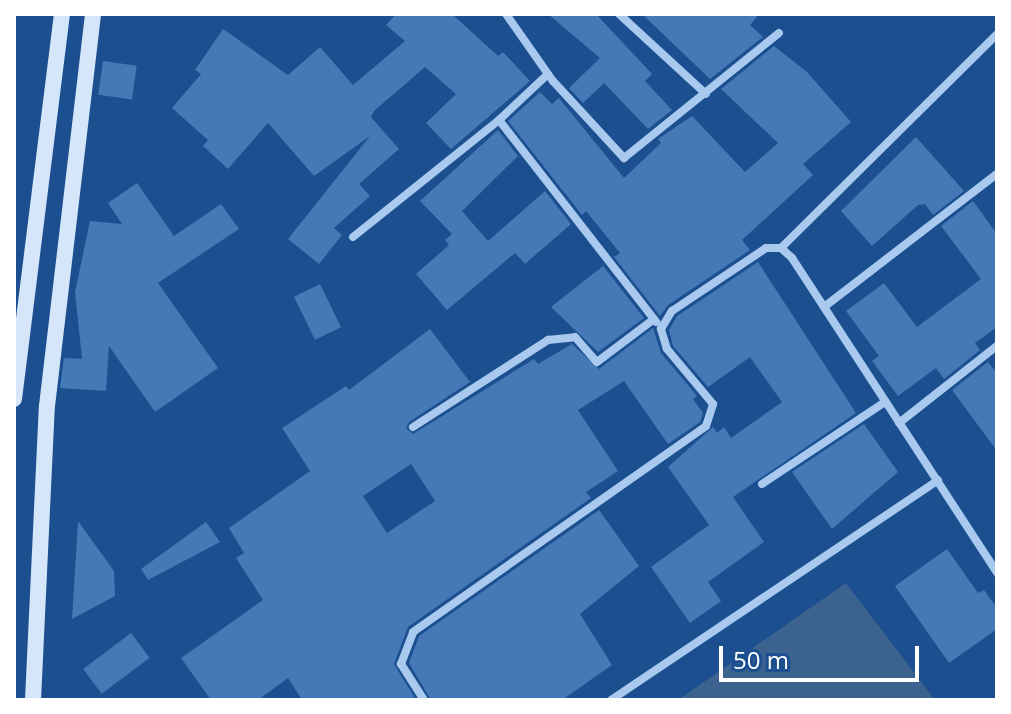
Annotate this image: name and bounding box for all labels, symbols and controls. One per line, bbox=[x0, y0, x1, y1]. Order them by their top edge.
scale bar bbox=[723, 630, 923, 680]
text: 50 m bbox=[733, 643, 789, 676]

